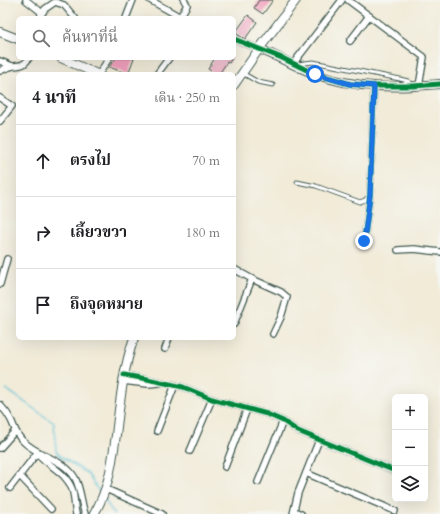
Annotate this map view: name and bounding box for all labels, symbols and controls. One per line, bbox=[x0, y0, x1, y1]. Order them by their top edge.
search box bbox=[16, 16, 236, 60]
icon: search bbox=[30, 27, 52, 49]
text: ค้นหาที่นี่ bbox=[62, 27, 118, 47]
route start bbox=[306, 65, 324, 83]
text: 4 นาที bbox=[32, 86, 76, 109]
text: เดิน · 250 m bbox=[154, 89, 220, 107]
icon: ahead bbox=[32, 150, 54, 172]
text: ตรงไป bbox=[70, 150, 111, 170]
text: 70 m bbox=[192, 152, 220, 170]
icon: right bbox=[32, 222, 54, 244]
text: เลี้ยวขวา bbox=[70, 222, 127, 242]
text: 180 m bbox=[186, 224, 220, 242]
route end bbox=[355, 232, 373, 250]
icon: arrive bbox=[32, 294, 54, 316]
text: ถึงจุดหมาย bbox=[70, 294, 143, 314]
map controls bbox=[392, 394, 428, 502]
button: + bbox=[392, 394, 428, 430]
button: − bbox=[392, 430, 428, 466]
button: layers bbox=[392, 466, 428, 502]

